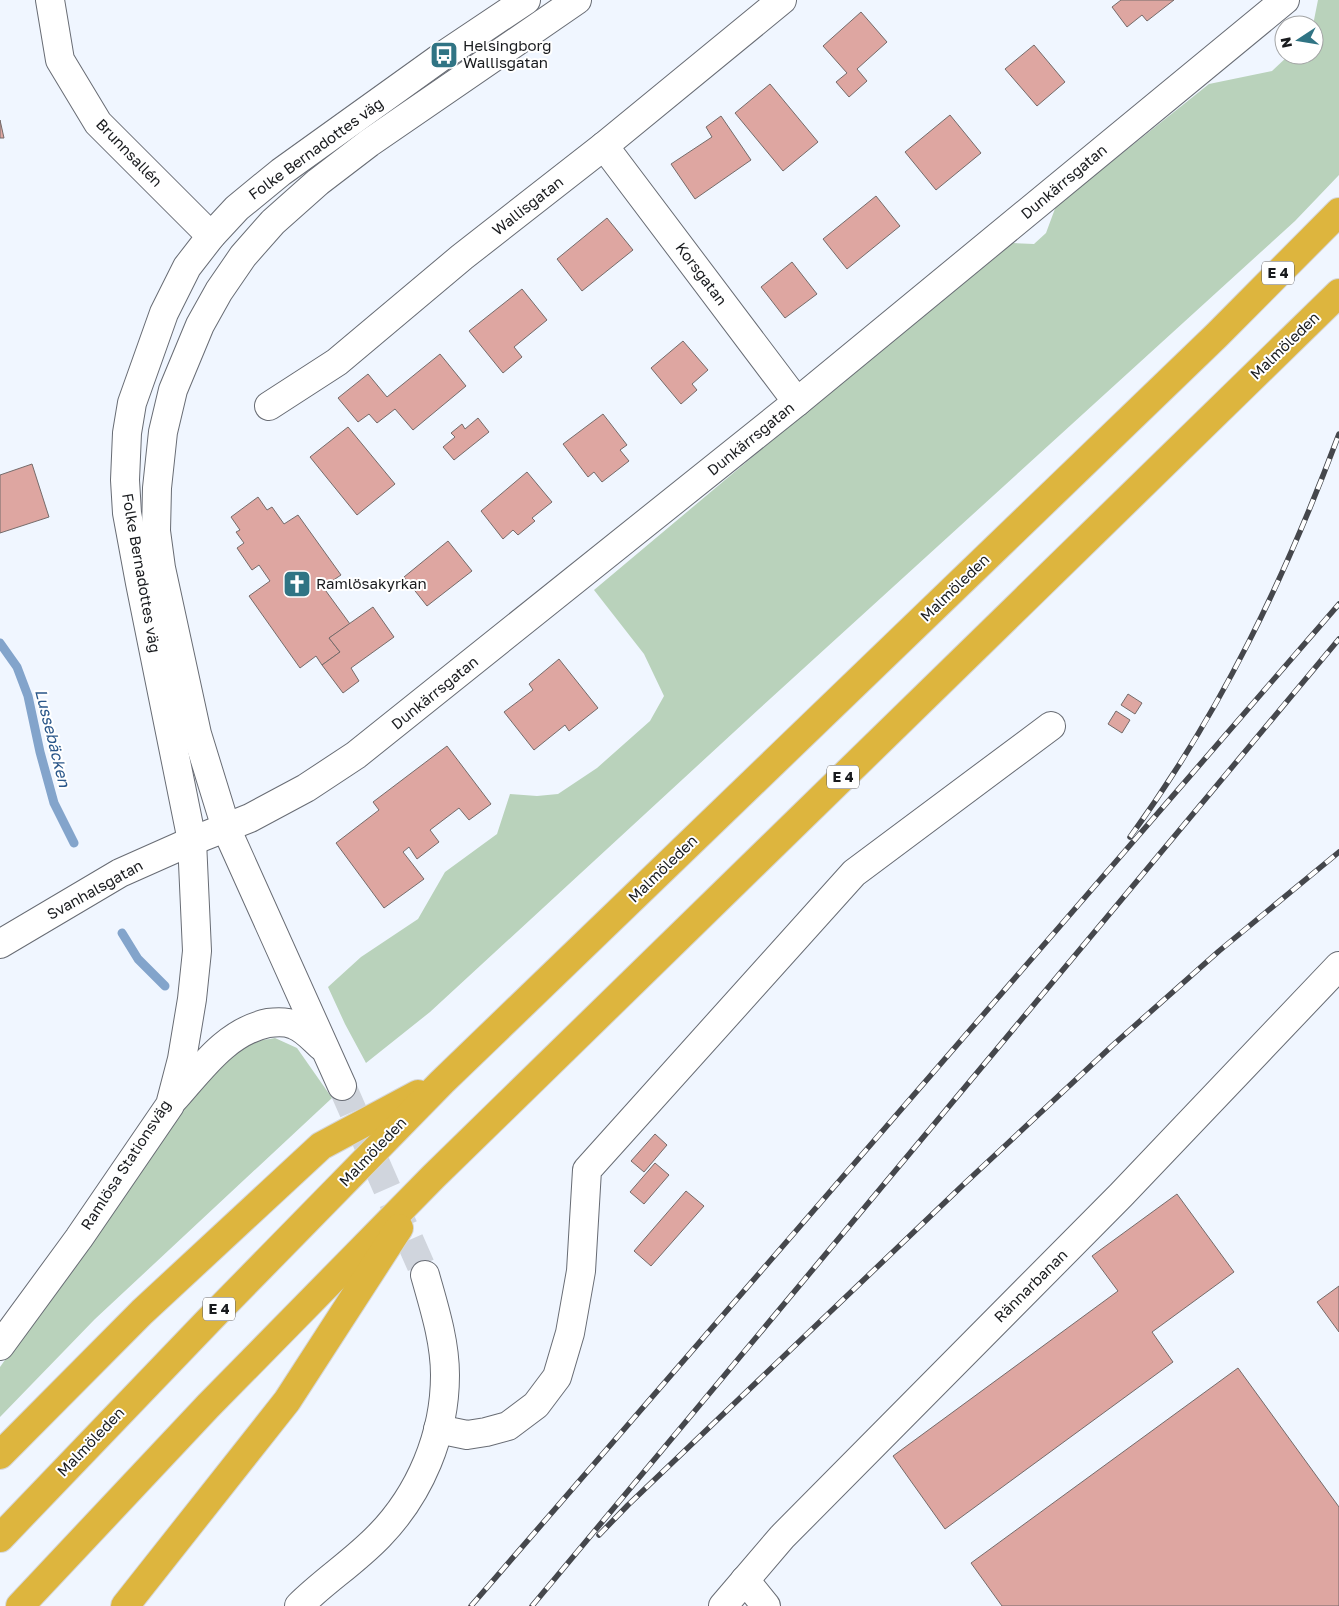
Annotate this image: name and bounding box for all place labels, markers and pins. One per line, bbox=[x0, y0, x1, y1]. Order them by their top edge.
place label: Helsingborg Wallisgatan bbox=[463, 36, 551, 71]
bus stop icon: Helsingborg Wallisgatan bbox=[429, 40, 459, 70]
church icon: Ramlösakyrkan bbox=[282, 569, 312, 599]
place label: Ramlösakyrkan bbox=[316, 574, 427, 592]

